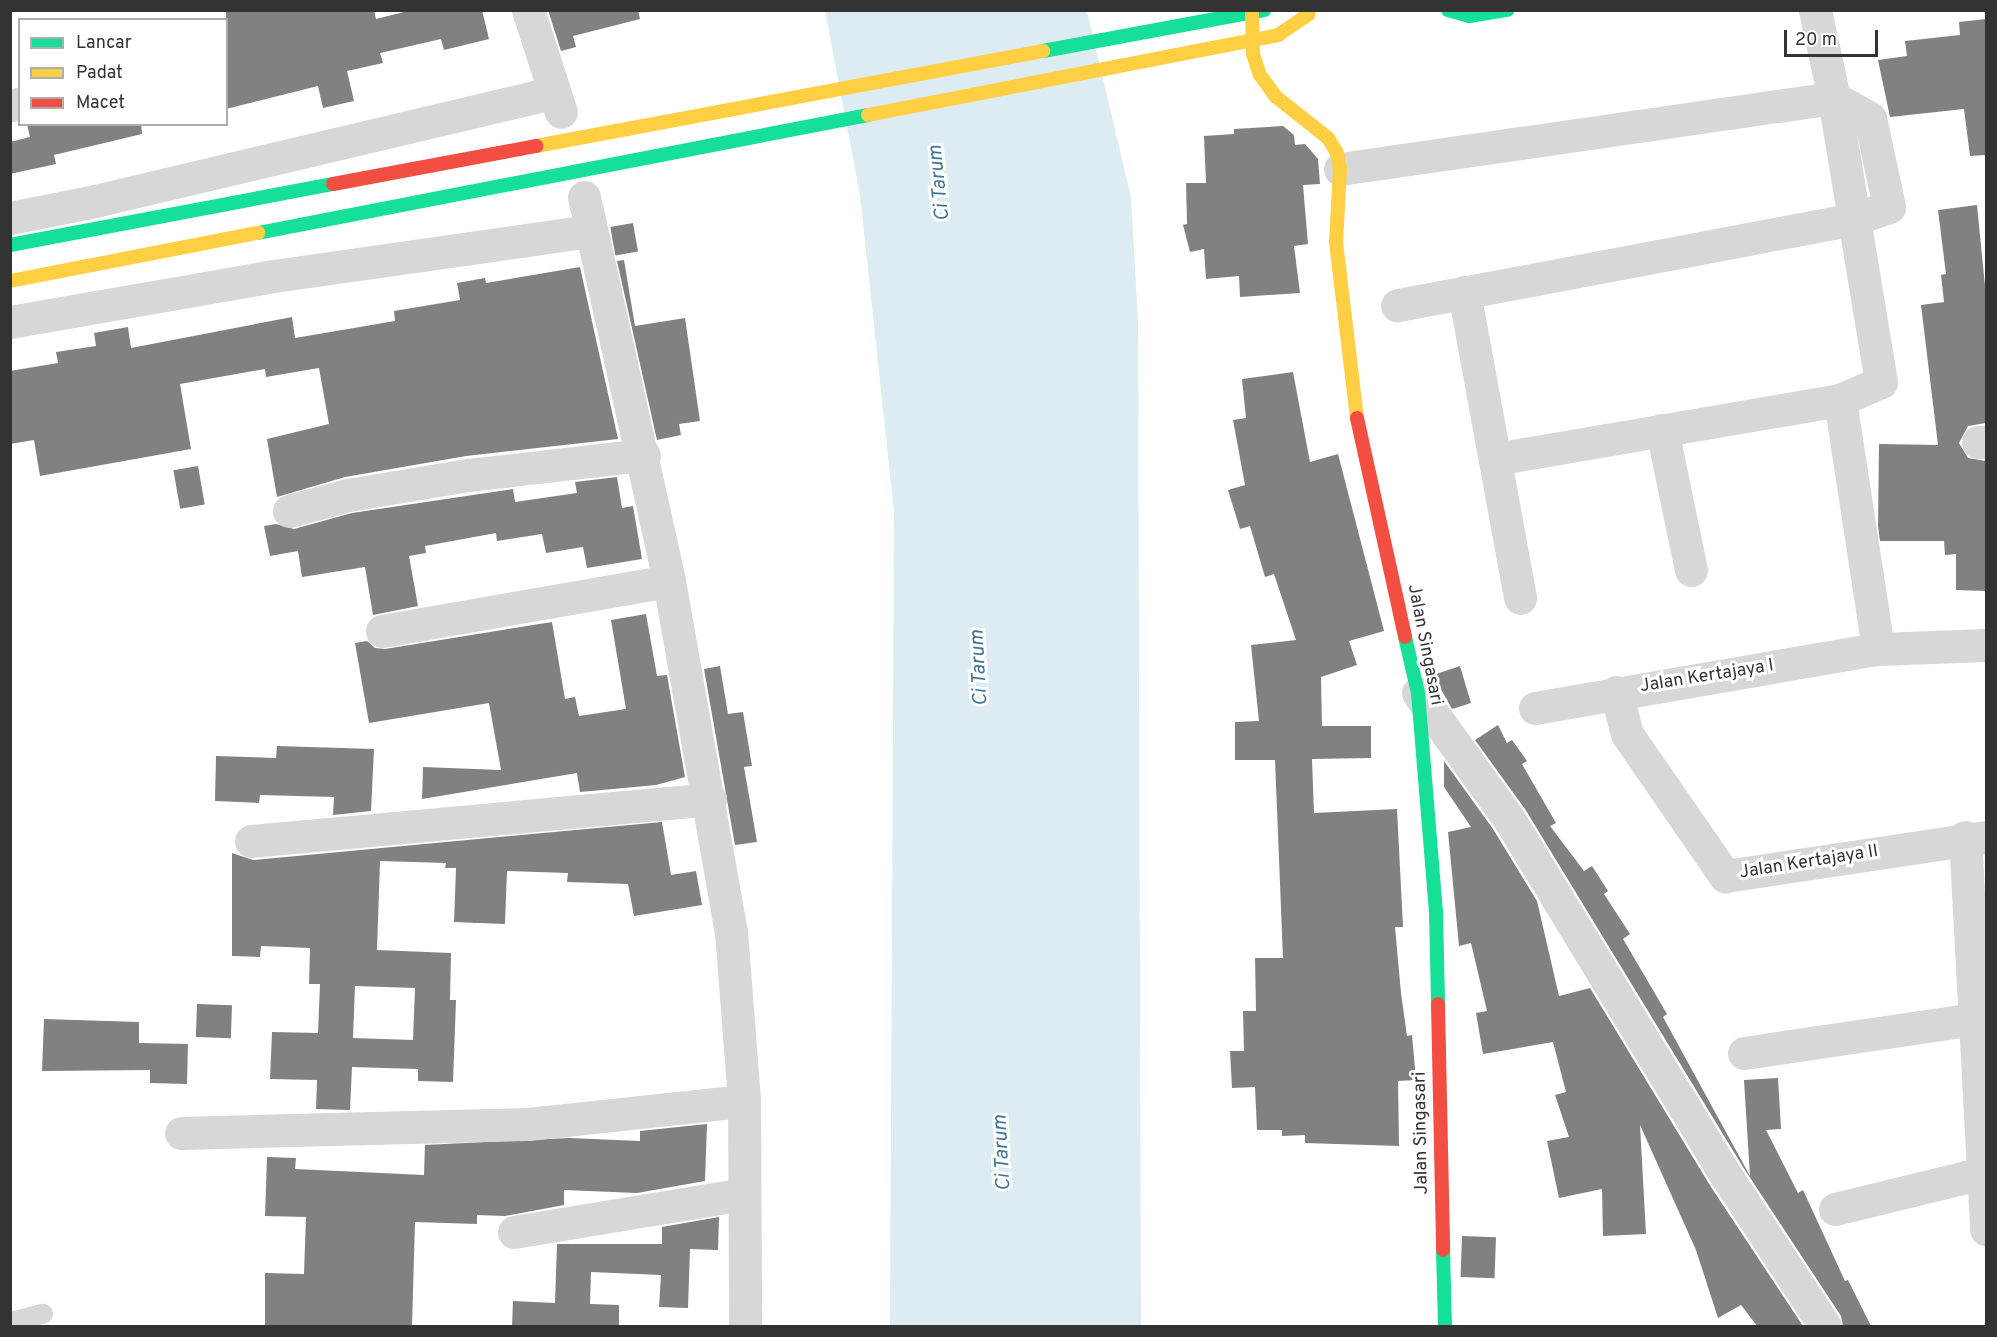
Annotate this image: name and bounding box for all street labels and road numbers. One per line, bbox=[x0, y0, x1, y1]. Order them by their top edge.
street label: Jalan Singasari bbox=[1402, 583, 1446, 707]
street label: Jalan Kertajaya I bbox=[1639, 656, 1775, 698]
street label: Jalan Kertajaya II bbox=[1738, 841, 1880, 885]
street label: Jalan Singasari bbox=[1410, 1071, 1434, 1195]

